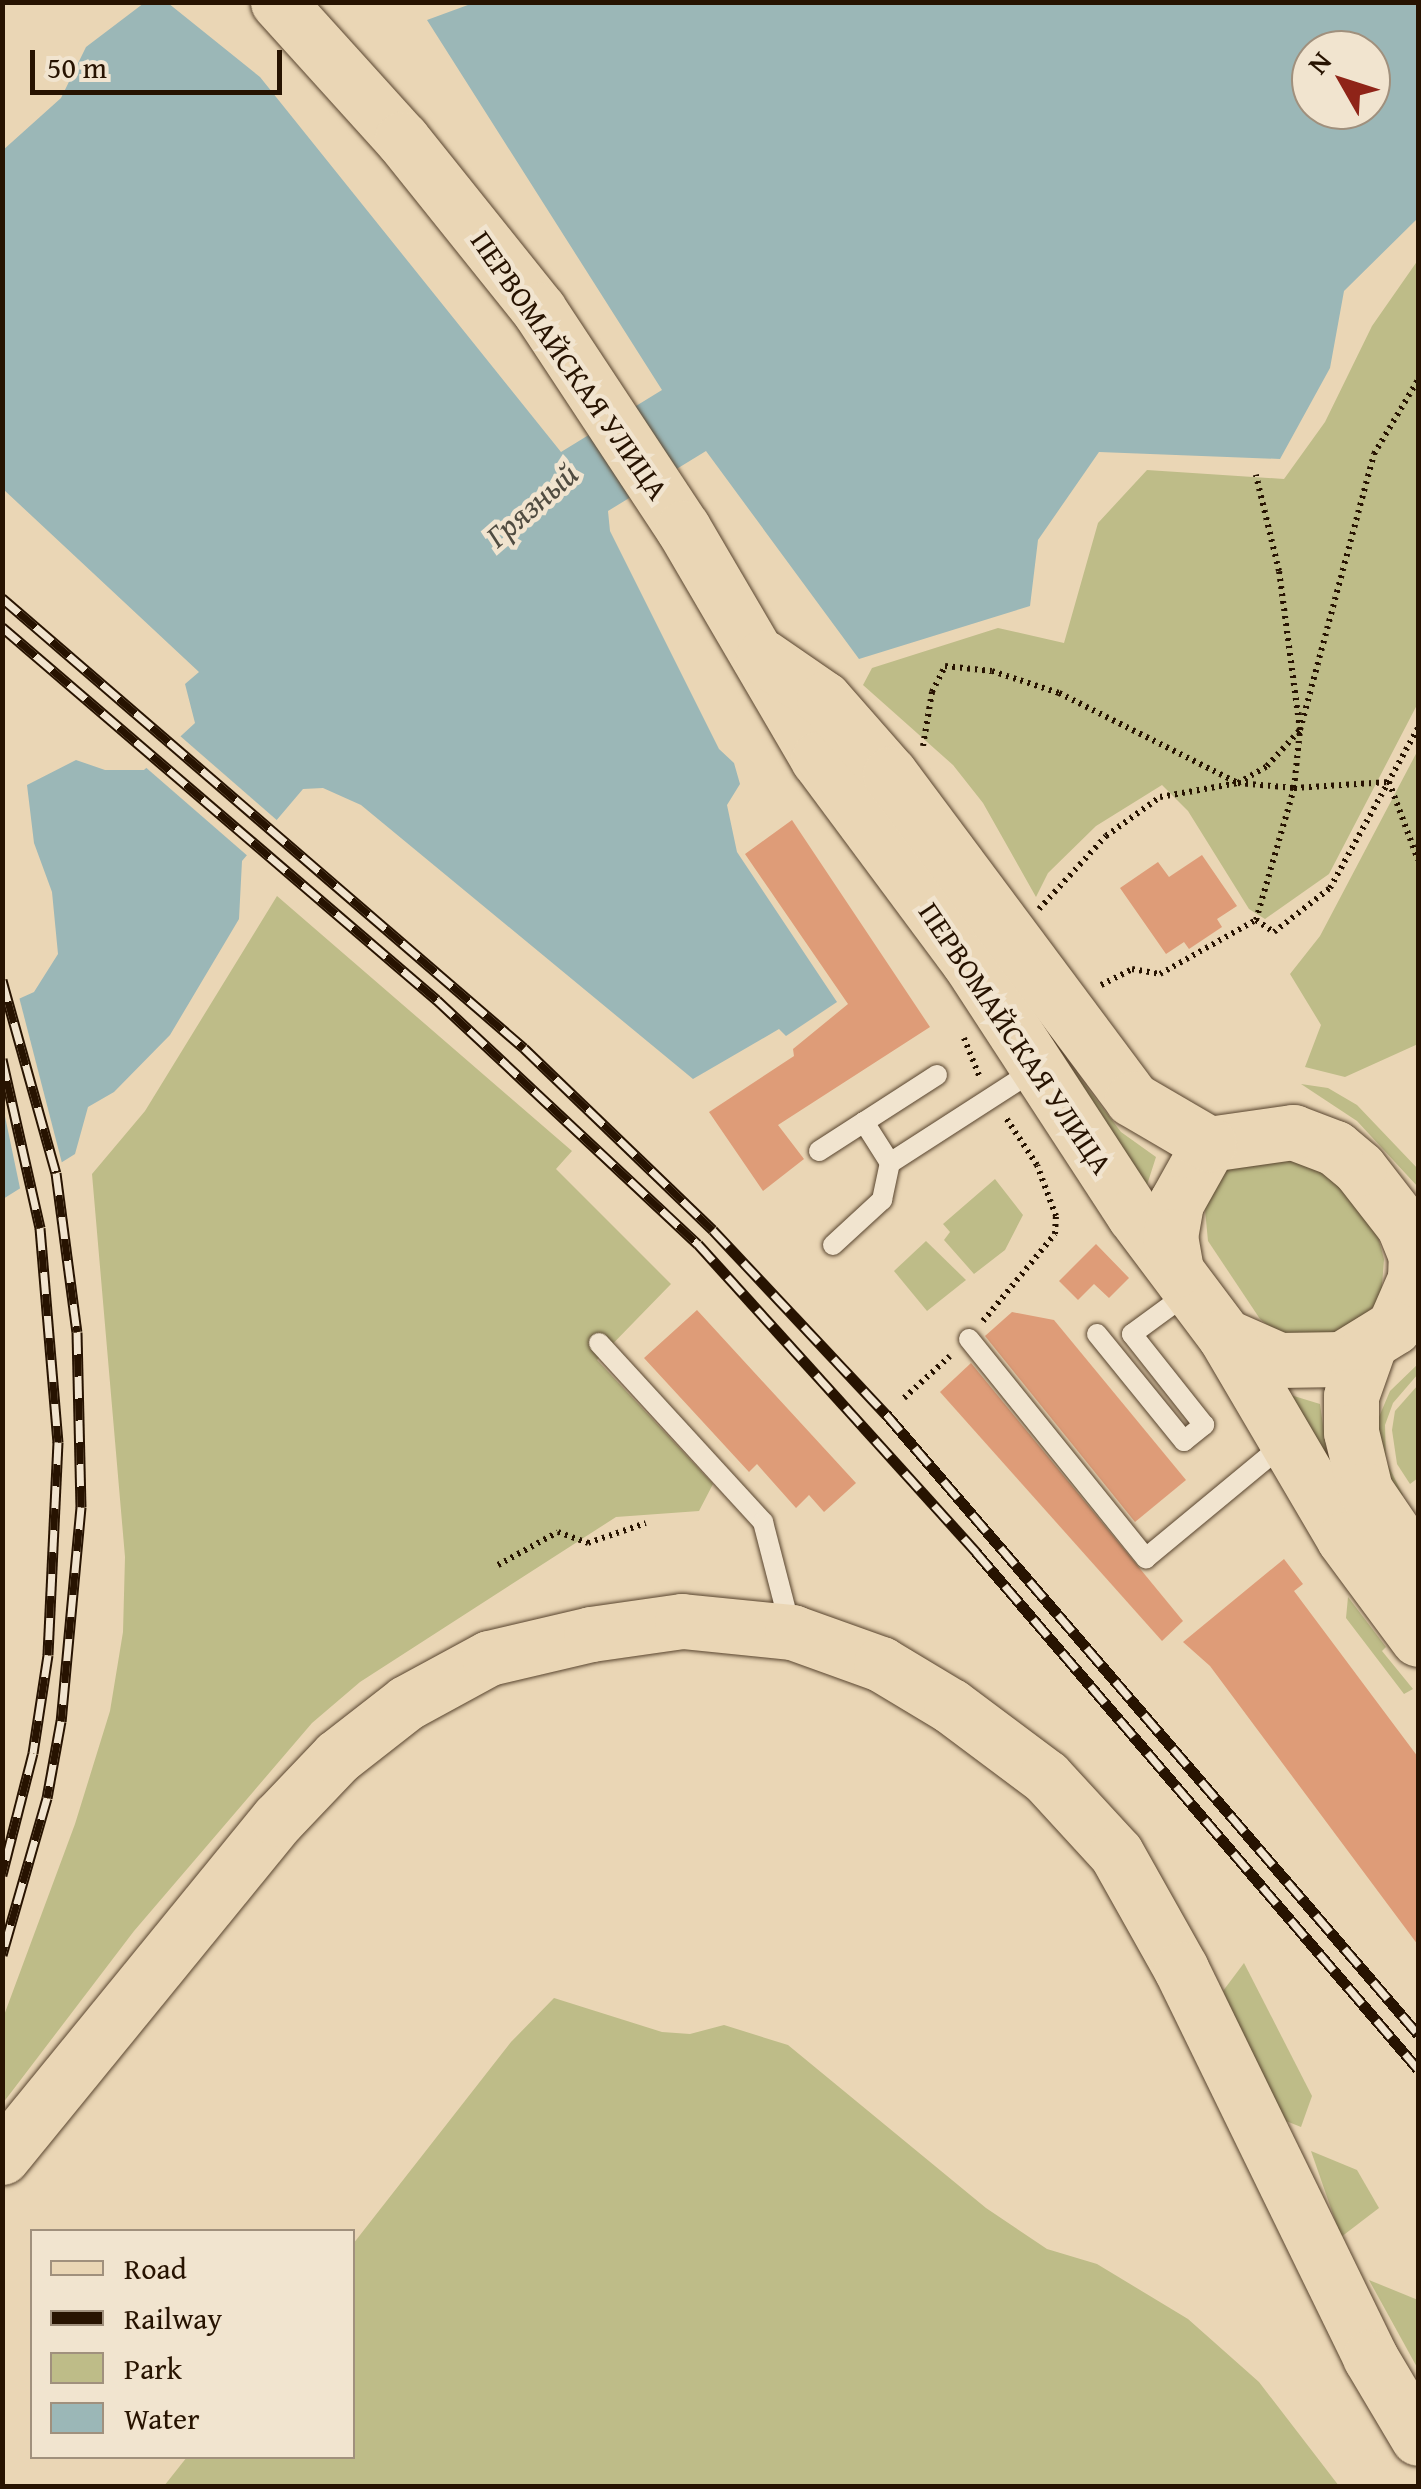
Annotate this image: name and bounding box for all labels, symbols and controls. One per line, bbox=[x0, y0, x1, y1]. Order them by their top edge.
scale bar bbox=[35, 30, 288, 92]
north arrow bbox=[1291, 30, 1391, 130]
text: N bbox=[1297, 42, 1341, 82]
text: 50 m bbox=[47, 45, 107, 89]
street label: ПЕРВОМАЙСКАЯ УЛИЦА bbox=[463, 224, 677, 506]
water label: Грязный bbox=[478, 454, 586, 556]
street label: ПЕРВОМАЙСКАЯ УЛИЦА bbox=[912, 895, 1120, 1181]
legend bbox=[30, 2229, 355, 2459]
text: Road bbox=[124, 2246, 187, 2290]
text: Railway bbox=[124, 2296, 222, 2340]
text: Park bbox=[124, 2346, 182, 2390]
text: Water bbox=[124, 2396, 200, 2440]

